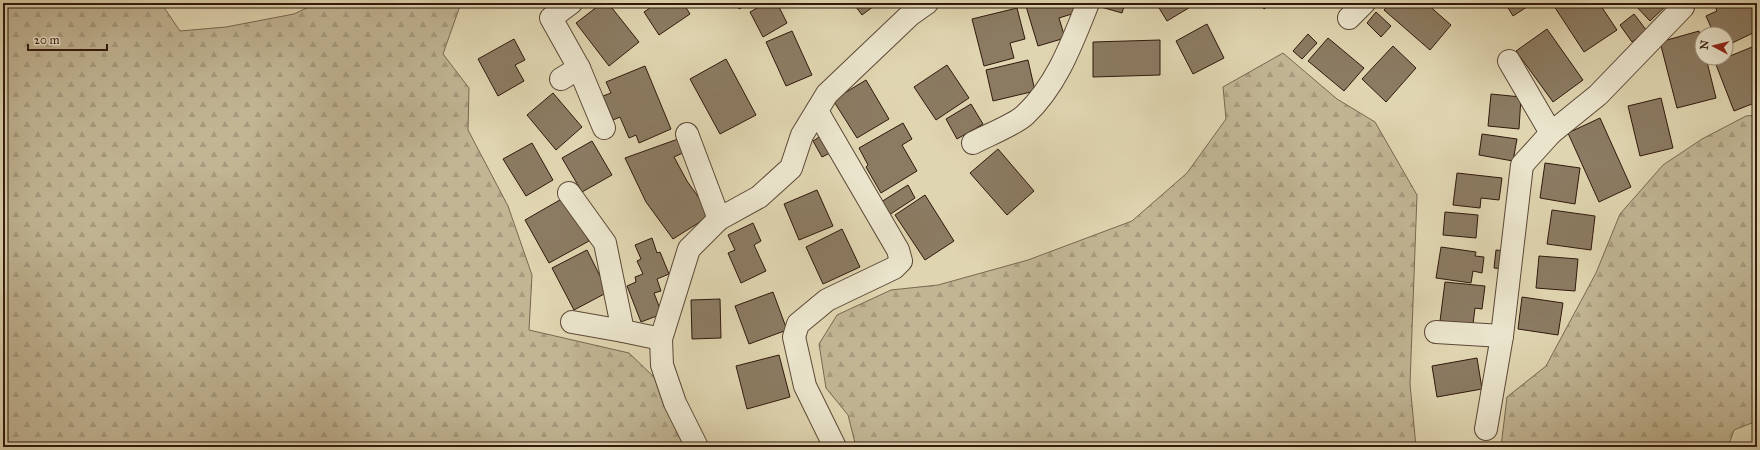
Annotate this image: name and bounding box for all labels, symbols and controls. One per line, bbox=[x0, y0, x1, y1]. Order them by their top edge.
scale bar bbox=[28, 26, 107, 52]
north arrow bbox=[1694, 26, 1734, 66]
text: 20 m bbox=[34, 33, 60, 47]
text: N bbox=[1698, 39, 1712, 50]

